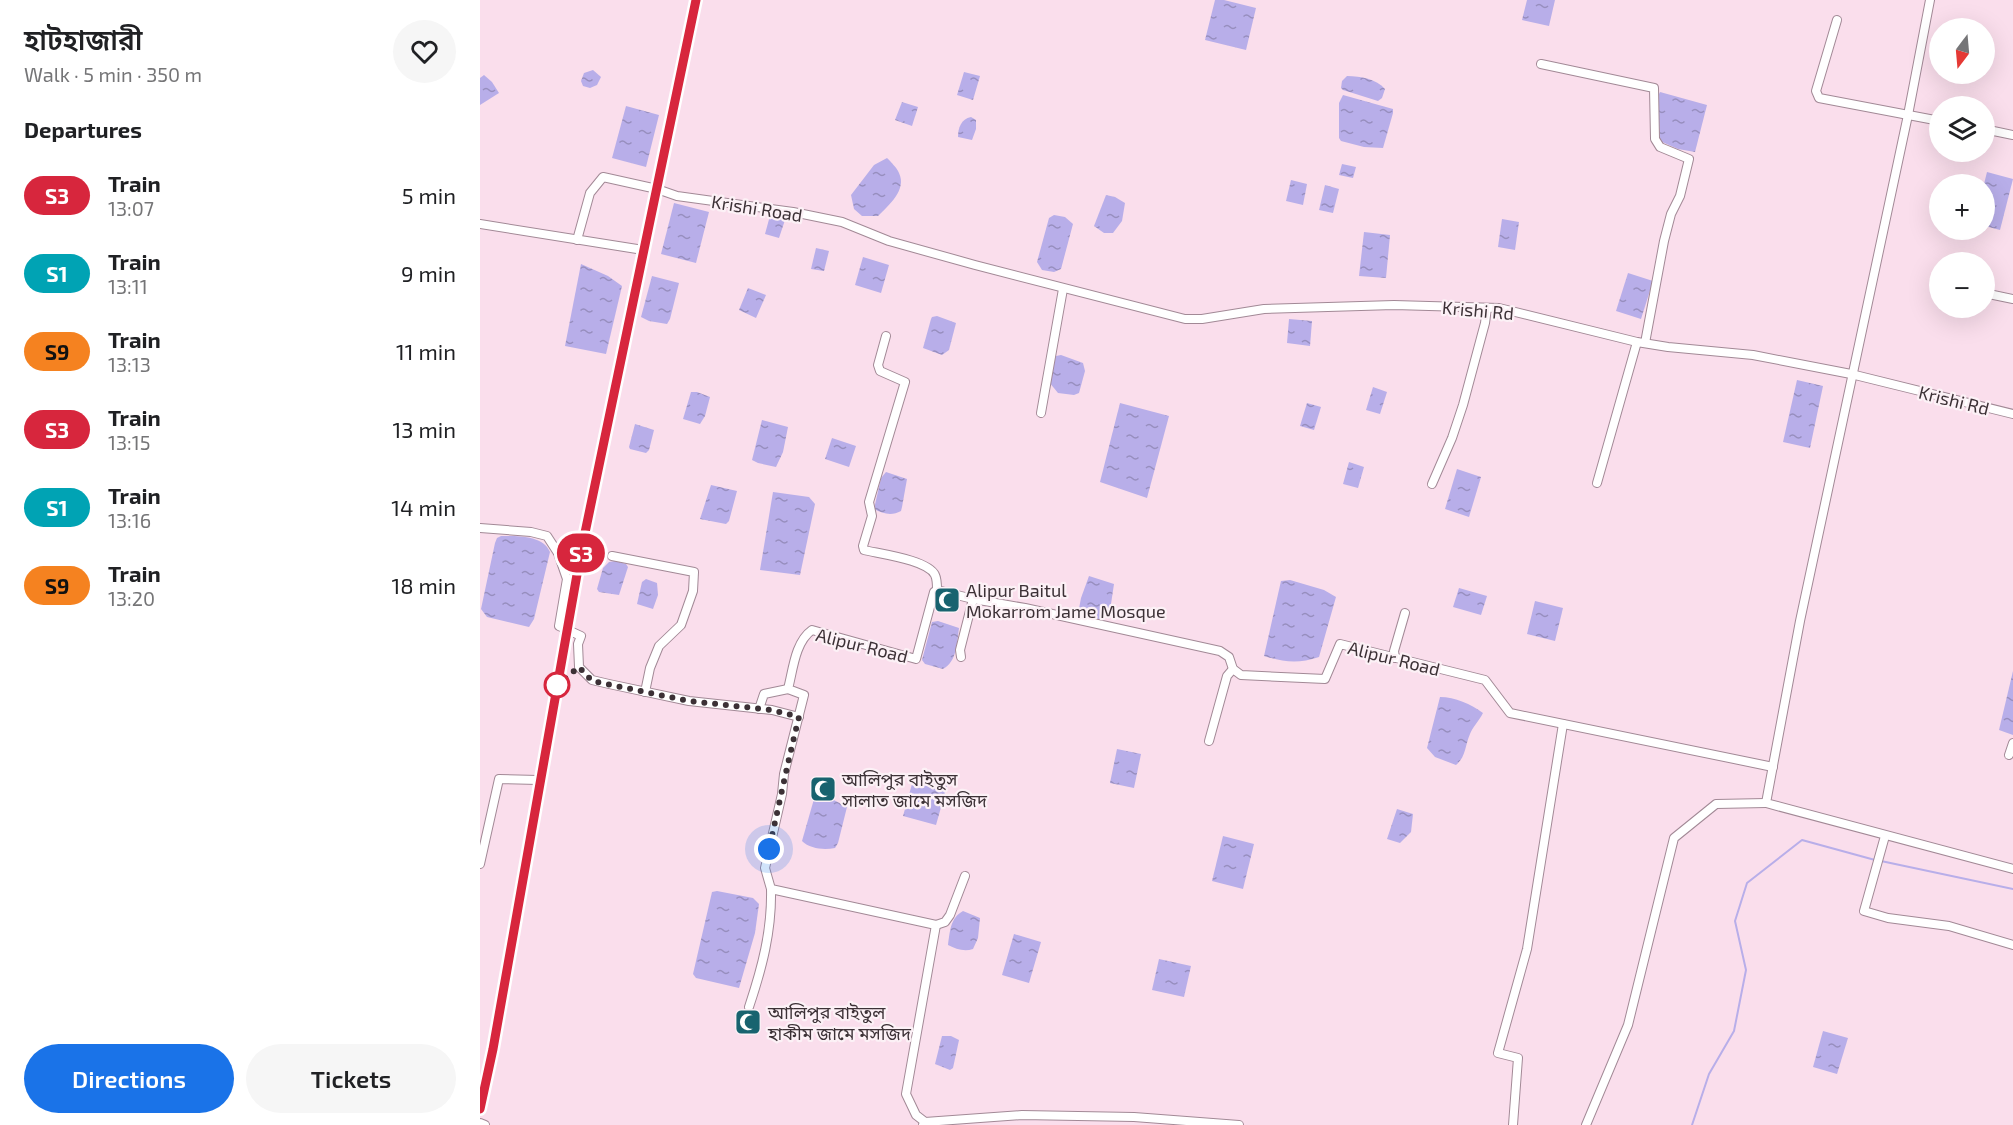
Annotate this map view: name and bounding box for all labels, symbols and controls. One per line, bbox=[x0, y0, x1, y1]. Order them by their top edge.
north arrow bbox=[1929, 18, 1995, 84]
map controls bbox=[1929, 18, 1995, 318]
button: heart bbox=[393, 20, 456, 83]
text: হাটহাজারী bbox=[24, 22, 143, 56]
text: Walk · 5 min · 350 m bbox=[24, 62, 202, 86]
button: layers bbox=[1929, 96, 1995, 162]
text: Departures bbox=[24, 116, 142, 142]
text: Train bbox=[108, 170, 161, 196]
button: + bbox=[1929, 174, 1995, 240]
text: 5 min bbox=[402, 182, 456, 208]
text: S3 bbox=[45, 183, 69, 208]
street label: Krishi Road bbox=[710, 190, 804, 226]
text: 13:07 bbox=[108, 196, 154, 220]
text: Train bbox=[108, 248, 161, 274]
button: − bbox=[1929, 252, 1995, 318]
text: 9 min bbox=[401, 260, 456, 286]
text: S1 bbox=[46, 261, 68, 286]
text: 13:11 bbox=[108, 274, 148, 298]
street label: Krishi Rd bbox=[1441, 296, 1515, 324]
text: Train bbox=[108, 326, 161, 352]
text: 11 min bbox=[396, 338, 456, 364]
text: S9 bbox=[45, 339, 69, 364]
text: 13:13 bbox=[108, 352, 151, 376]
street label: Krishi Rd bbox=[1916, 381, 1992, 419]
text: Train bbox=[108, 404, 161, 430]
text: 13 min bbox=[393, 416, 456, 442]
text: S3 bbox=[45, 417, 69, 442]
text: 13:15 bbox=[108, 430, 150, 454]
text: Train bbox=[108, 482, 161, 508]
text: 14 min bbox=[391, 494, 456, 520]
text: S1 bbox=[46, 495, 68, 520]
text: 13:16 bbox=[108, 508, 151, 532]
line badge: S3 bbox=[554, 534, 608, 572]
text: S3 bbox=[569, 541, 593, 566]
text: Train bbox=[108, 560, 161, 586]
text: 18 min bbox=[391, 572, 456, 598]
text: S9 bbox=[45, 573, 69, 598]
place label: Alipur Baitul Mokarrom Jame Mosque bbox=[966, 579, 1166, 622]
mosque icon: Alipur Baitul Mokarrom Jame Mosque bbox=[932, 585, 962, 615]
text: 13:20 bbox=[108, 586, 155, 610]
street label: Alipur Road bbox=[814, 623, 910, 667]
street label: Alipur Road bbox=[1346, 636, 1442, 680]
unlabelled marker bbox=[544, 672, 570, 698]
place label: আলিপুর বাইতুস সালাত জামে মসজিদ bbox=[841, 768, 988, 811]
mosque icon: আলিপুর বাইতুস সালাত জামে মসজিদ bbox=[808, 774, 838, 804]
your location bbox=[754, 834, 784, 864]
place label: আলিপুর বাইতুল হাকীম জামে মসজিদ bbox=[767, 1001, 912, 1044]
mosque icon: আলিপুর বাইতুল হাকীম জামে মসজিদ bbox=[733, 1007, 763, 1037]
button: Directions bbox=[24, 1044, 234, 1113]
button: Tickets bbox=[246, 1044, 456, 1113]

